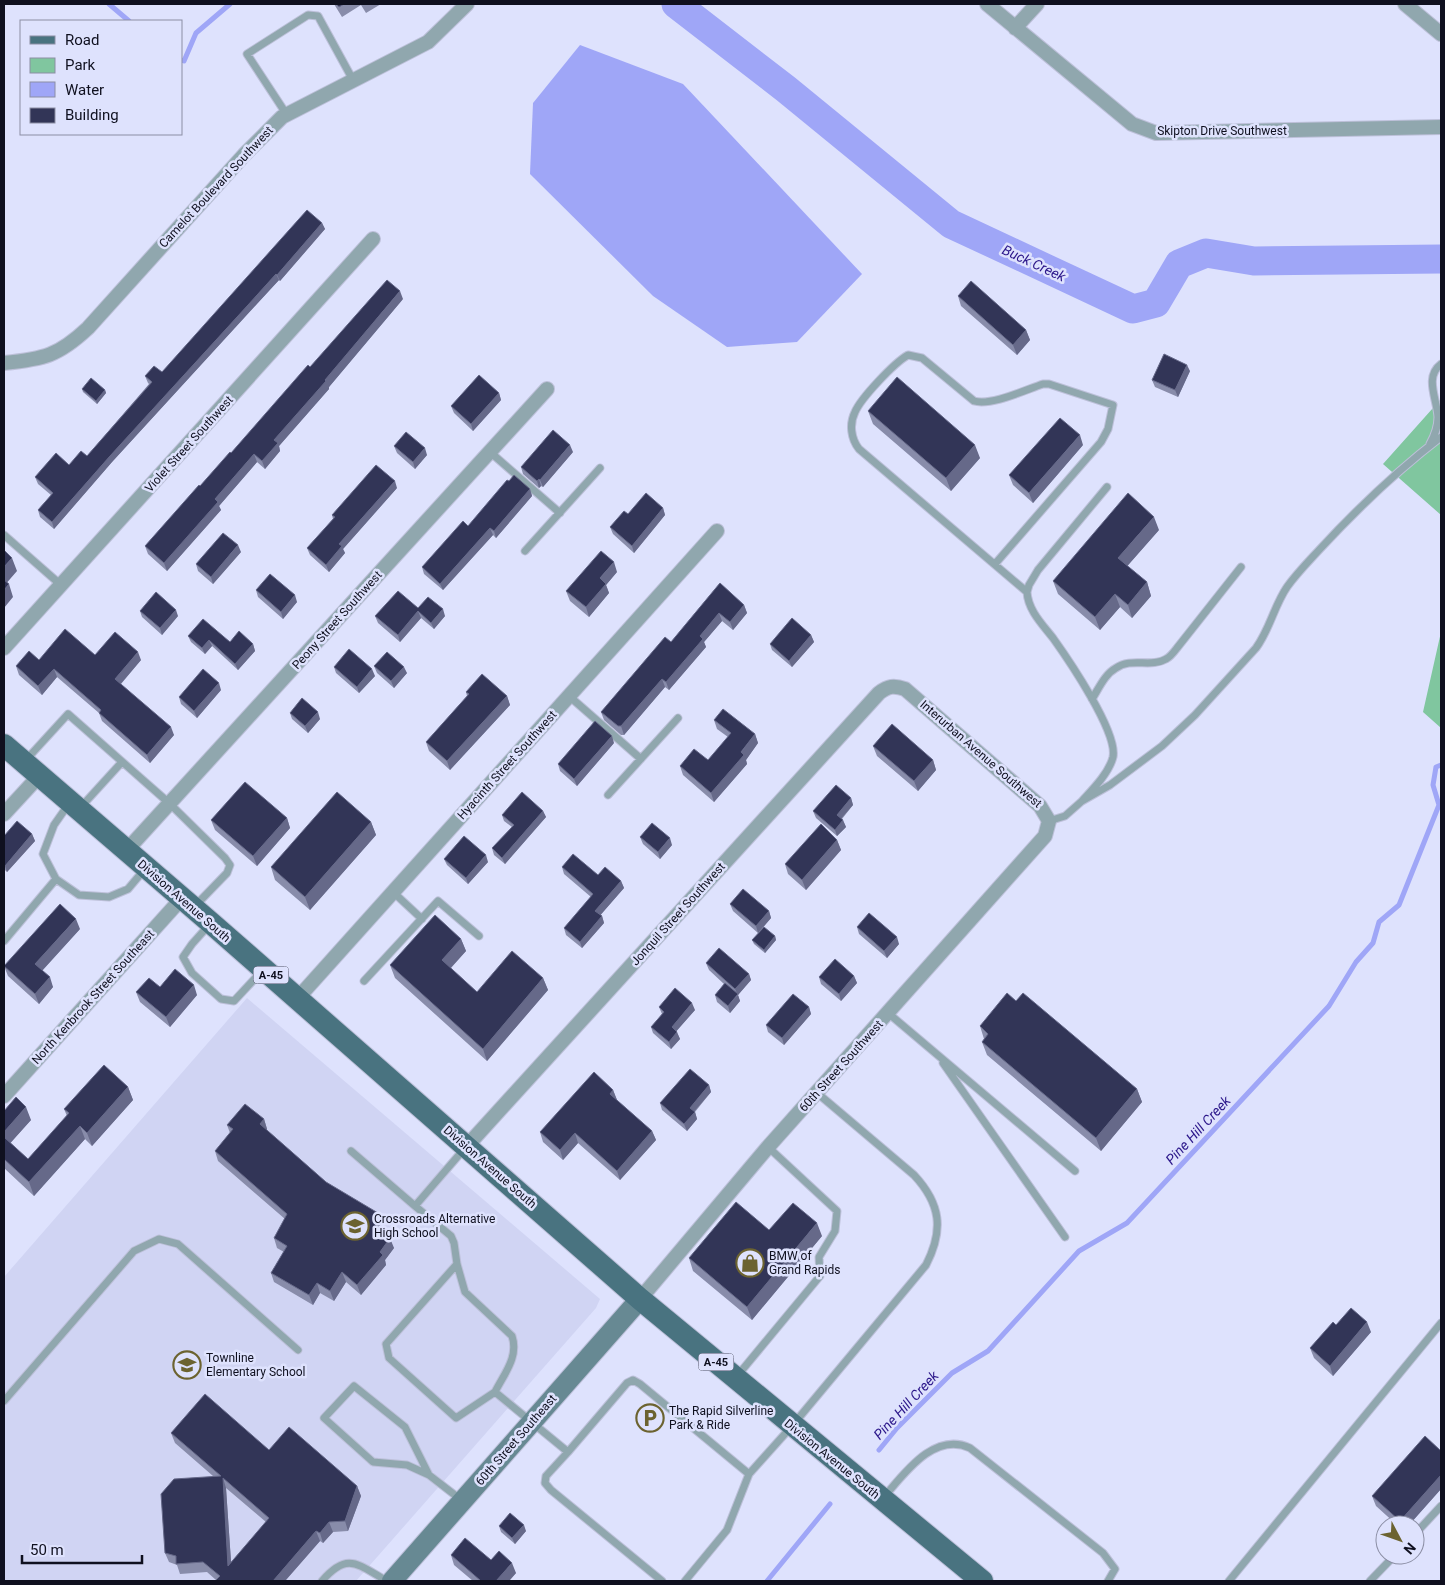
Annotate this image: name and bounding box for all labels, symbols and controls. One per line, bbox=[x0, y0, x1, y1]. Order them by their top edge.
legend bbox=[20, 20, 182, 135]
text: Road bbox=[65, 31, 99, 49]
text: Park bbox=[65, 56, 96, 74]
text: Water bbox=[65, 81, 104, 99]
text: Building bbox=[65, 106, 119, 124]
street label: Camelot Boulevard Southwest bbox=[156, 123, 276, 251]
street label: Skipton Drive Southwest bbox=[1157, 124, 1287, 138]
water label: Buck Creek bbox=[1000, 241, 1069, 285]
street label: Violet Street Southwest bbox=[142, 393, 236, 495]
street label: Peony Street Southwest bbox=[289, 568, 385, 672]
street label: Interurban Avenue Southwest bbox=[917, 697, 1045, 811]
street label: Hyacinth Street Southwest bbox=[455, 708, 560, 822]
street label: Division Avenue South bbox=[135, 857, 233, 945]
street label: Jonquil Street Southwest bbox=[628, 860, 728, 968]
street label: North Kenbrook Street Southeast bbox=[29, 927, 157, 1067]
road number: A-45 bbox=[254, 966, 288, 984]
street label: 60th Street Southwest bbox=[796, 1017, 886, 1115]
water label: Pine Hill Creek bbox=[1162, 1092, 1234, 1167]
street label: Division Avenue South bbox=[441, 1123, 539, 1211]
school or university icon: Crossroads Alternative High School bbox=[340, 1211, 370, 1241]
place label: Crossroads Alternative High School bbox=[374, 1212, 495, 1240]
shop icon: BMW of Grand Rapids bbox=[735, 1248, 765, 1278]
place label: BMW of Grand Rapids bbox=[769, 1249, 840, 1277]
school or university icon: Townline Elementary School bbox=[172, 1350, 202, 1380]
place label: Townline Elementary School bbox=[206, 1351, 306, 1379]
road number: A-45 bbox=[698, 1354, 734, 1370]
water label: Pine Hill Creek bbox=[870, 1367, 942, 1442]
street label: 60th Street Southeast bbox=[473, 1392, 559, 1488]
parking icon: The Rapid Silverline Park & Ride bbox=[635, 1403, 665, 1433]
place label: The Rapid Silverline Park & Ride bbox=[669, 1404, 773, 1432]
street label: Division Avenue South bbox=[782, 1416, 882, 1502]
north arrow bbox=[1375, 1515, 1425, 1565]
scale bar bbox=[22, 1532, 142, 1564]
text: N bbox=[1401, 1540, 1419, 1558]
text: 50 m bbox=[30, 1541, 64, 1559]

